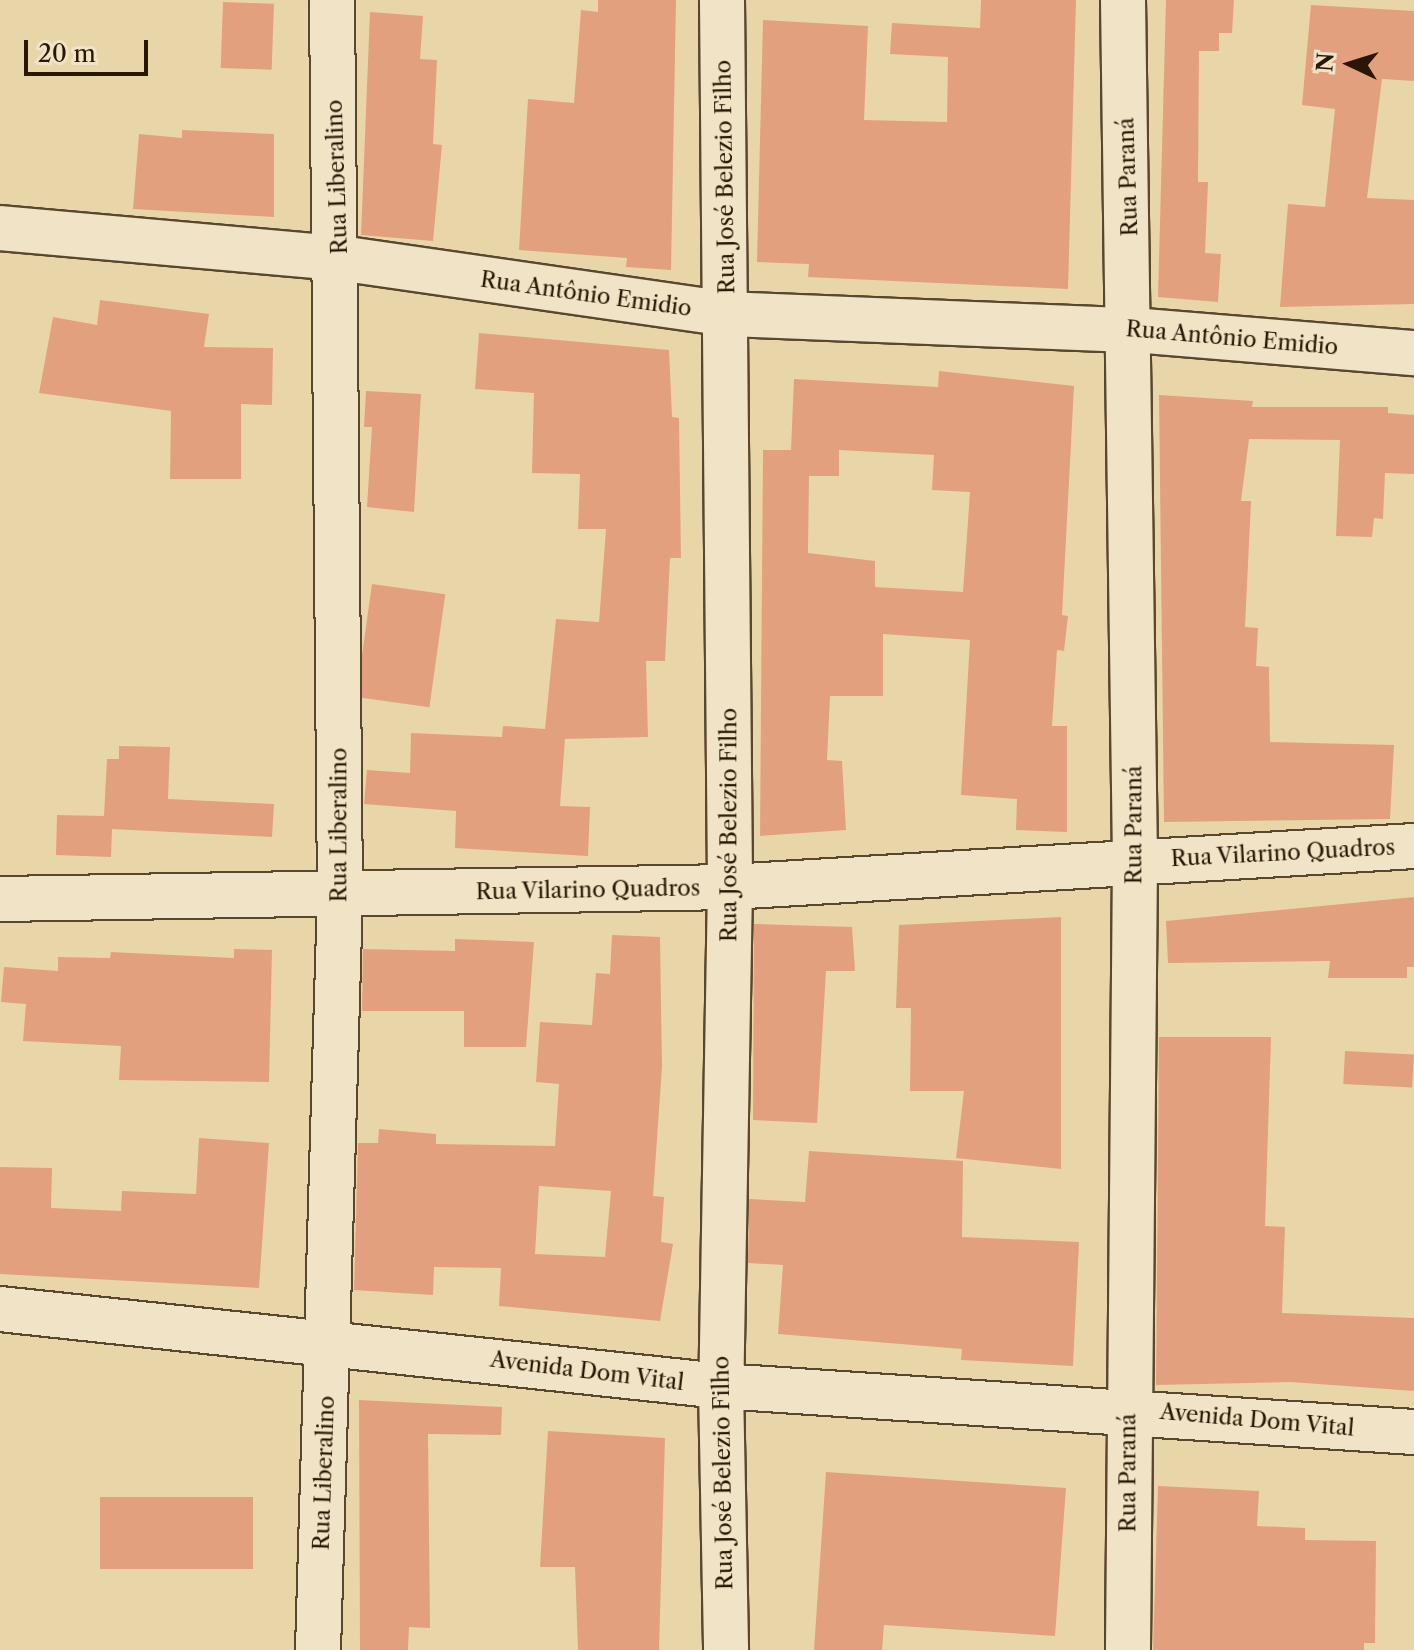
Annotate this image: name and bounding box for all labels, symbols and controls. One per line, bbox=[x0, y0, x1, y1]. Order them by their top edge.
scale bar bbox=[28, 24, 152, 74]
north arrow bbox=[1310, 24, 1390, 104]
text: 20 m bbox=[38, 39, 96, 68]
text: N bbox=[1311, 52, 1340, 73]
street label: Rua José Belezio Filho bbox=[710, 60, 740, 294]
street label: Rua Liberalino bbox=[321, 99, 353, 255]
street label: Rua Paraná bbox=[1113, 117, 1143, 237]
street label: Rua Antônio Emidio bbox=[478, 266, 694, 322]
street label: Rua Antônio Emidio bbox=[1124, 316, 1340, 360]
street label: Rua José Belezio Filho bbox=[716, 708, 742, 942]
street label: Rua Liberalino bbox=[326, 747, 352, 903]
street label: Rua Paraná bbox=[1121, 765, 1147, 885]
street label: Rua Vilarino Quadros bbox=[1170, 834, 1396, 872]
street label: Rua Vilarino Quadros bbox=[475, 875, 701, 905]
street label: Avenida Dom Vital bbox=[488, 1346, 686, 1396]
street label: Rua José Belezio Filho bbox=[708, 1356, 738, 1590]
street label: Rua Liberalino bbox=[308, 1395, 340, 1551]
street label: Avenida Dom Vital bbox=[1158, 1398, 1356, 1442]
street label: Rua Paraná bbox=[1115, 1413, 1141, 1533]

